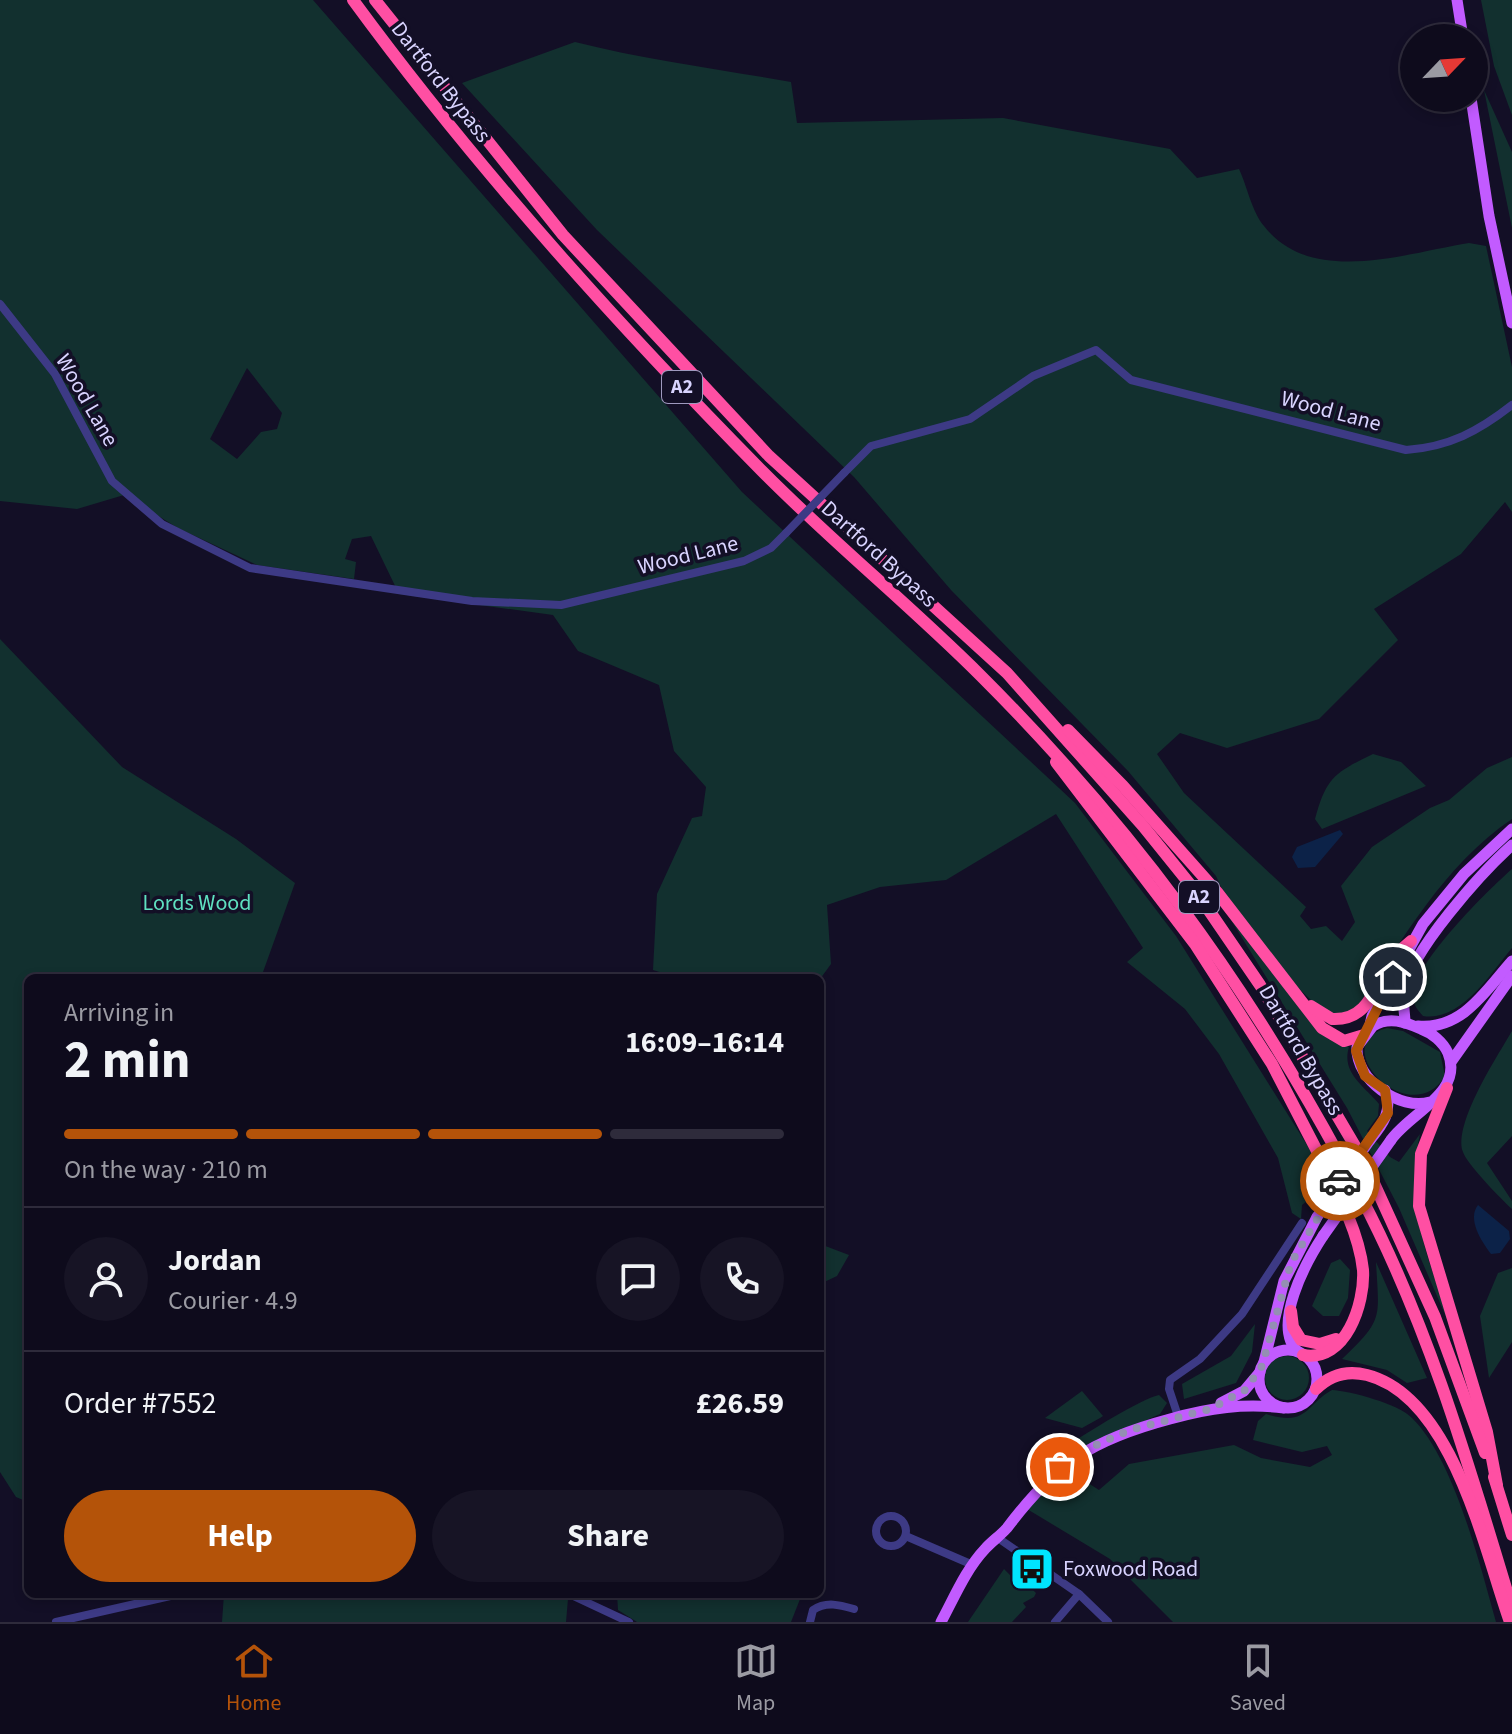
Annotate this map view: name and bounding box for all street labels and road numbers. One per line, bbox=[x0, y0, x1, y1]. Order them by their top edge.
street label: Dartford Bypass bbox=[383, 15, 499, 149]
street label: Wood Lane bbox=[48, 348, 127, 452]
road number: A2 bbox=[662, 371, 702, 403]
street label: Wood Lane bbox=[1277, 382, 1385, 440]
street label: Dartford Bypass bbox=[814, 493, 944, 615]
street label: Wood Lane bbox=[634, 527, 742, 583]
road number: A2 bbox=[1179, 881, 1219, 913]
street label: Dartford Bypass bbox=[1251, 979, 1351, 1121]

